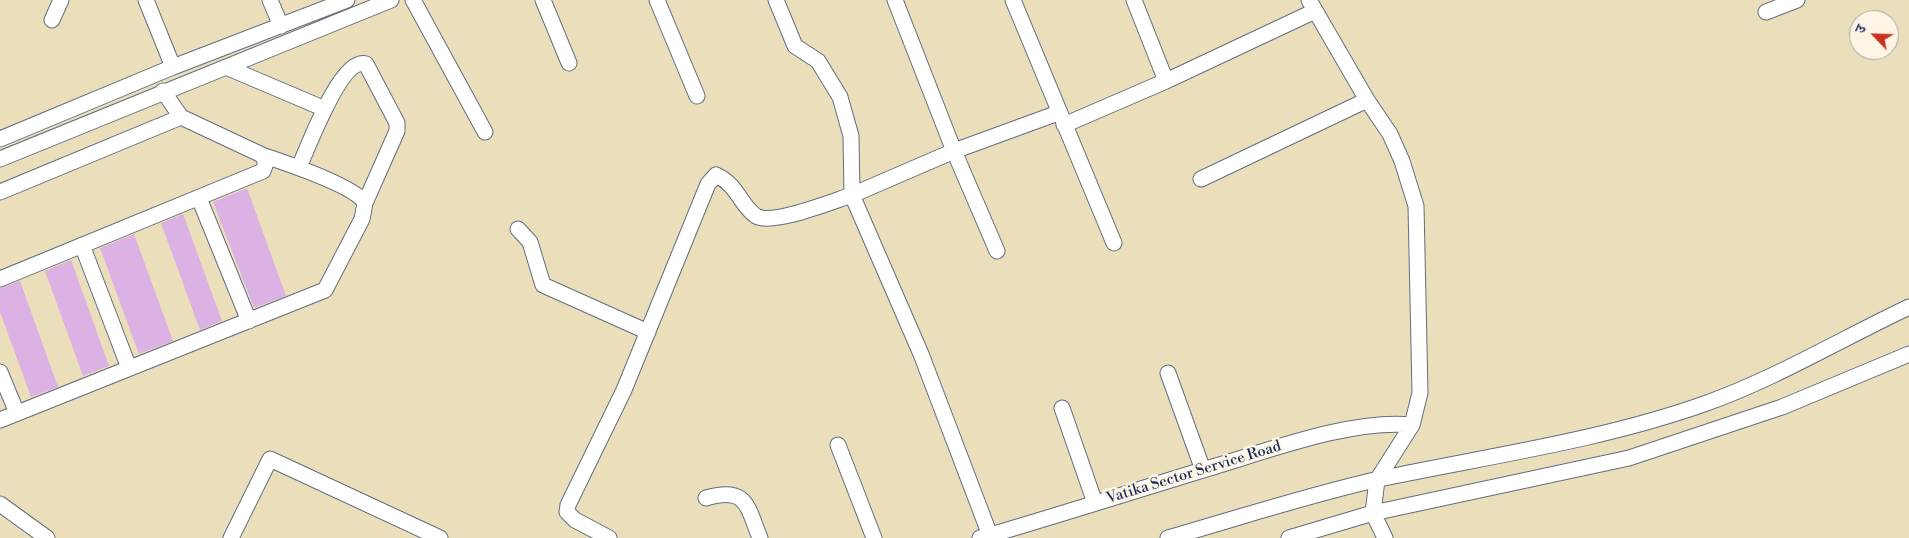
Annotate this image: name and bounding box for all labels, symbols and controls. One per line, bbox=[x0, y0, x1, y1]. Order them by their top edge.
north arrow bbox=[1849, 10, 1899, 60]
text: उ bbox=[1852, 22, 1871, 36]
street label: Vatika Sector Service Road bbox=[1104, 438, 1284, 508]

